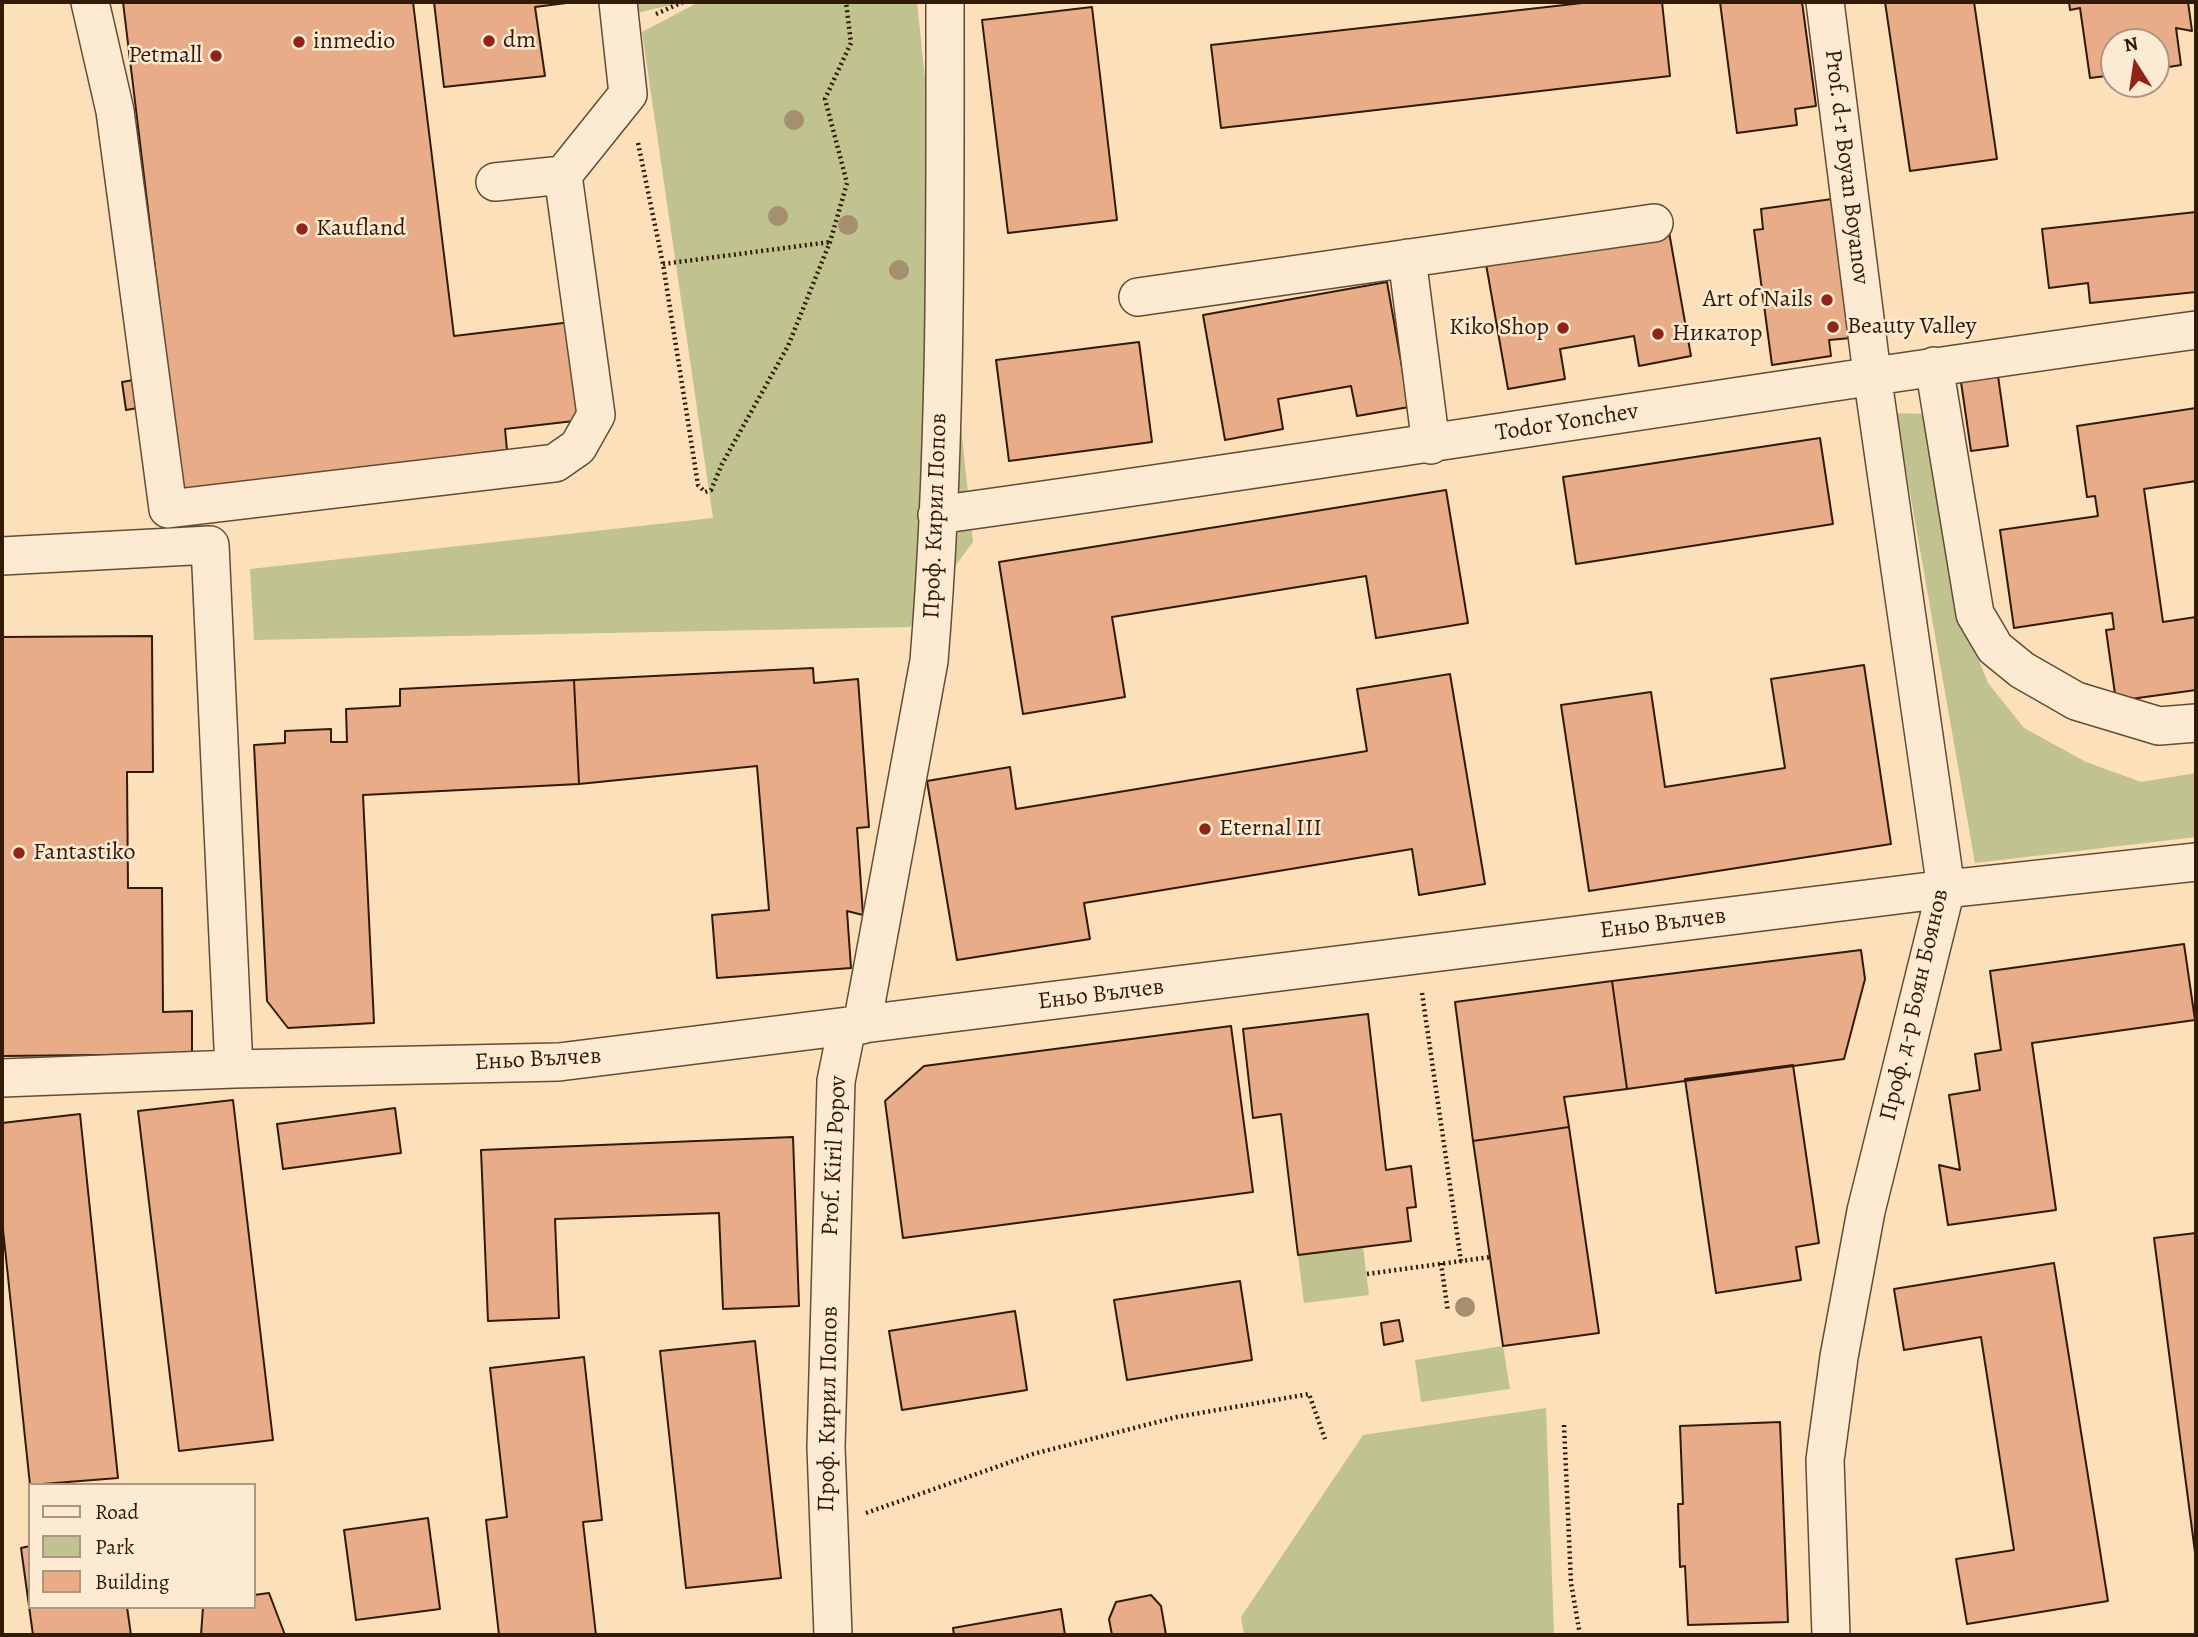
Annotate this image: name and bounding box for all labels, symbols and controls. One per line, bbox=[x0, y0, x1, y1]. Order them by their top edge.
place label: dm bbox=[503, 27, 536, 55]
place label: inmedio bbox=[313, 28, 395, 56]
north arrow bbox=[2100, 28, 2170, 98]
text: N bbox=[2122, 30, 2141, 59]
marker: dm bbox=[481, 33, 497, 49]
marker: inmedio bbox=[291, 34, 307, 50]
place label: Petmall bbox=[128, 42, 202, 70]
marker: Petmall bbox=[208, 48, 224, 64]
street label: Prof. d-r Boyan Boyanov bbox=[1817, 48, 1875, 286]
place label: Kaufland bbox=[316, 215, 406, 243]
marker: Kaufland bbox=[294, 221, 310, 237]
place label: Art of Nails bbox=[1703, 286, 1813, 314]
marker: Art of Nails bbox=[1819, 292, 1835, 308]
place label: Beauty Valley bbox=[1847, 313, 1976, 341]
place label: Kiko Shop bbox=[1449, 314, 1549, 342]
marker: Beauty Valley bbox=[1825, 319, 1841, 335]
marker: Kiko Shop bbox=[1555, 320, 1571, 336]
place label: Никатор bbox=[1672, 320, 1762, 348]
marker: Никатор bbox=[1650, 326, 1666, 342]
street label: Todor Yonchev bbox=[1494, 398, 1640, 448]
street label: Проф. Кирил Попов bbox=[918, 412, 954, 620]
place label: Eternal III bbox=[1219, 815, 1322, 843]
marker: Eternal III bbox=[1197, 821, 1213, 837]
place label: Fantastiko bbox=[33, 839, 135, 867]
marker: Fantastiko bbox=[11, 845, 27, 861]
street label: Проф. д-р Боян Боянов bbox=[1874, 886, 1956, 1124]
street label: Еньо Вълчев bbox=[1598, 902, 1728, 946]
street label: Еньо Вълчев bbox=[1036, 973, 1166, 1017]
street label: Еньо Вълчев bbox=[474, 1042, 602, 1078]
street label: Prof. Kiril Popov bbox=[816, 1075, 854, 1237]
street label: Проф. Кирил Попов bbox=[813, 1306, 845, 1512]
legend bbox=[28, 1483, 256, 1609]
text: Road bbox=[95, 1498, 139, 1526]
text: Park bbox=[95, 1533, 134, 1561]
text: Building bbox=[95, 1568, 169, 1596]

